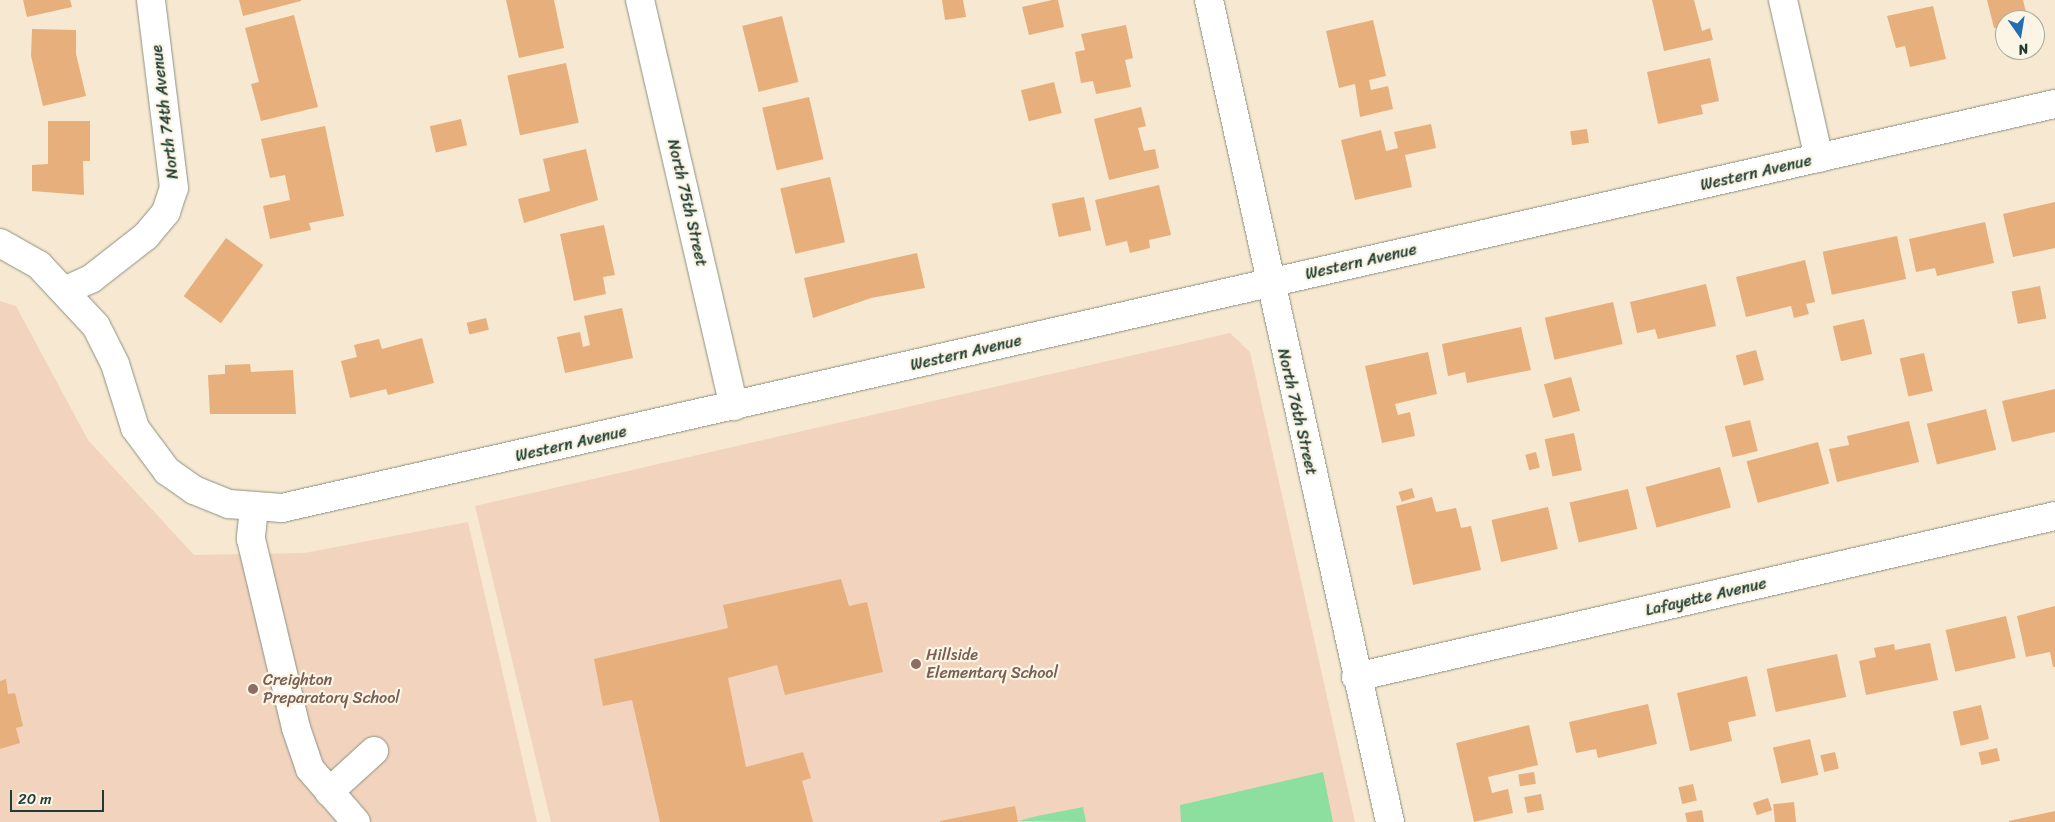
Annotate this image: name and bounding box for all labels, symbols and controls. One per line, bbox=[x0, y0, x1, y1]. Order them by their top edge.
north arrow bbox=[1995, 10, 2045, 60]
text: N bbox=[2016, 36, 2031, 62]
street label: North 74th Avenue bbox=[147, 44, 183, 180]
street label: North 75th Street bbox=[663, 137, 711, 269]
street label: Western Avenue bbox=[1699, 151, 1813, 195]
street label: Western Avenue bbox=[1304, 240, 1418, 284]
street label: Western Avenue bbox=[909, 331, 1023, 375]
street label: North 76th Street bbox=[1273, 347, 1321, 477]
street label: Western Avenue bbox=[514, 422, 628, 466]
street label: Lafayette Avenue bbox=[1644, 574, 1768, 620]
place label: Hillside Elementary School bbox=[926, 645, 1058, 683]
marker: Hillside Elementary School bbox=[910, 658, 922, 670]
place label: Creighton Preparatory School bbox=[263, 670, 400, 708]
marker: Creighton Preparatory School bbox=[247, 683, 259, 695]
scale bar bbox=[12, 780, 106, 812]
text: 20 m bbox=[18, 786, 52, 812]

